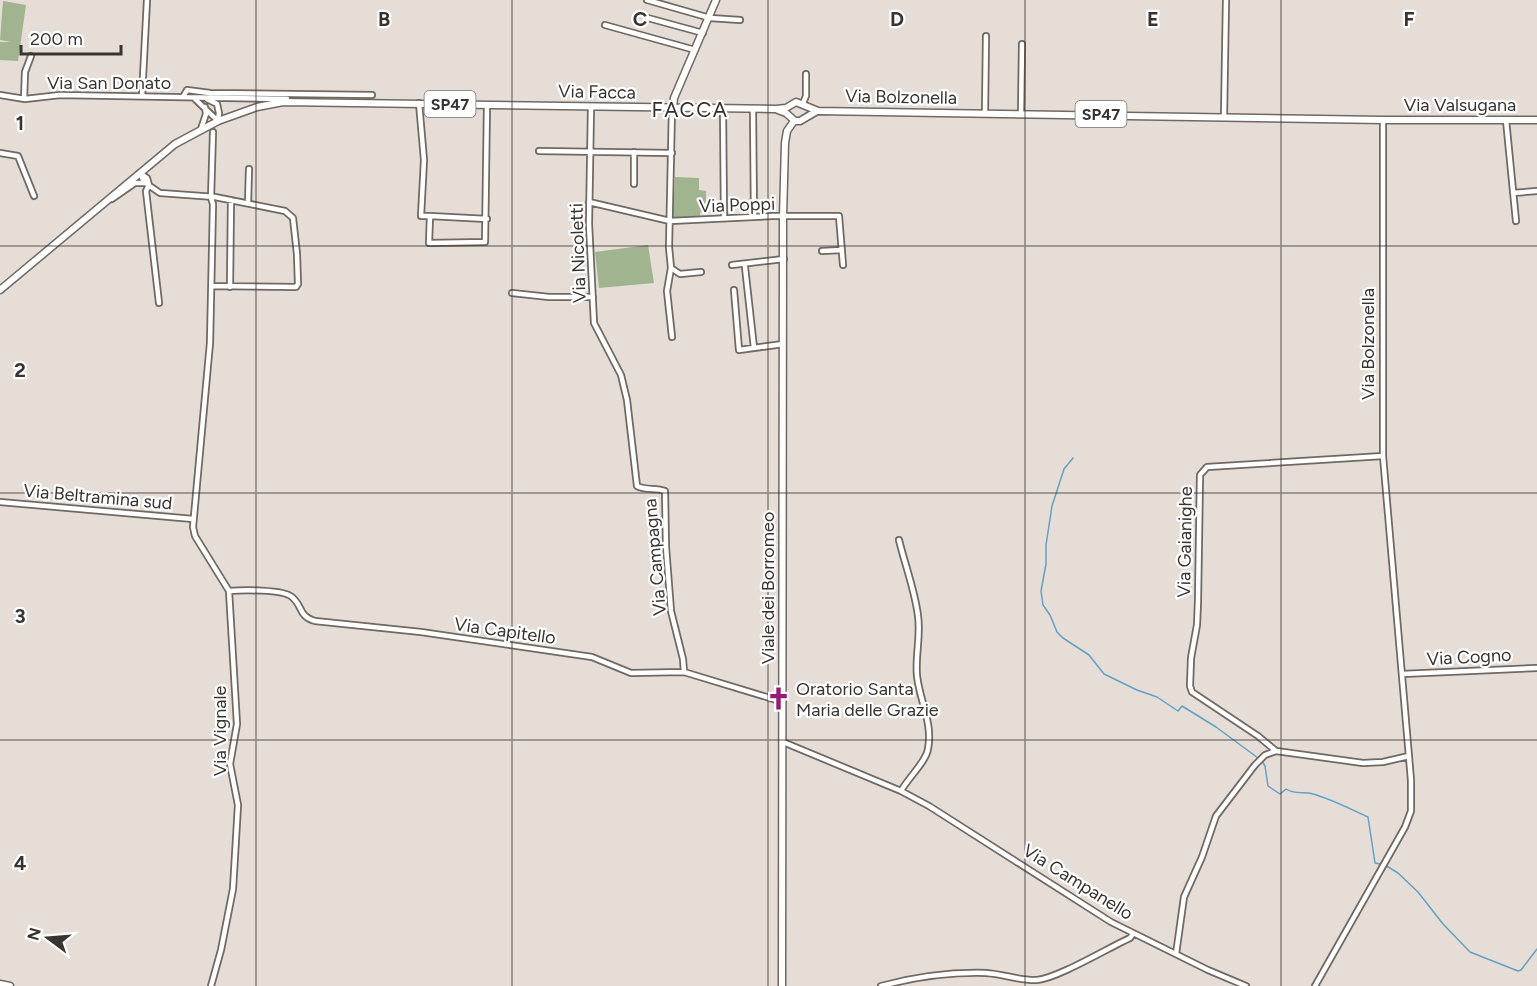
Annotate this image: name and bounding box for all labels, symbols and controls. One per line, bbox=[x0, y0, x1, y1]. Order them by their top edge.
text: B bbox=[378, 7, 390, 31]
text: C bbox=[633, 7, 647, 31]
text: D bbox=[890, 7, 904, 31]
text: E bbox=[1147, 7, 1159, 31]
text: F bbox=[1403, 7, 1415, 31]
scale bar bbox=[21, 18, 122, 56]
text: 200 m bbox=[30, 28, 83, 50]
street label: Via San Donato bbox=[47, 72, 171, 94]
street label: Via Facca bbox=[558, 80, 636, 104]
street label: Via Bolzonella bbox=[845, 85, 957, 109]
road number: SP47 bbox=[424, 91, 476, 117]
street label: Via Valsugana bbox=[1404, 94, 1516, 116]
district label: FACCA bbox=[651, 97, 729, 122]
road number: SP47 bbox=[1076, 101, 1126, 127]
text: 1 bbox=[16, 111, 24, 135]
street label: Via Poppi bbox=[698, 193, 776, 217]
street label: Via Nicoletti bbox=[565, 203, 591, 303]
street label: Via Bolzonella bbox=[1357, 288, 1379, 400]
text: 2 bbox=[14, 358, 26, 382]
street label: Via Beltramina sud bbox=[23, 480, 173, 514]
street label: Via Gaianighe bbox=[1173, 486, 1197, 598]
street label: Via Campagna bbox=[639, 498, 671, 616]
street label: Viale dei Borromeo bbox=[757, 512, 779, 664]
text: 3 bbox=[14, 604, 26, 628]
street label: Via Capitello bbox=[453, 613, 557, 649]
street label: Via Cogno bbox=[1426, 644, 1512, 670]
place label: Oratorio Santa Maria delle Grazie bbox=[796, 678, 939, 721]
street label: Via Vignale bbox=[209, 686, 231, 776]
church icon: Oratorio Santa Maria delle Grazie bbox=[765, 686, 791, 712]
street label: Via Campanello bbox=[1019, 839, 1137, 925]
text: 4 bbox=[14, 851, 27, 875]
north arrow bbox=[18, 908, 78, 968]
text: N bbox=[23, 925, 45, 943]

